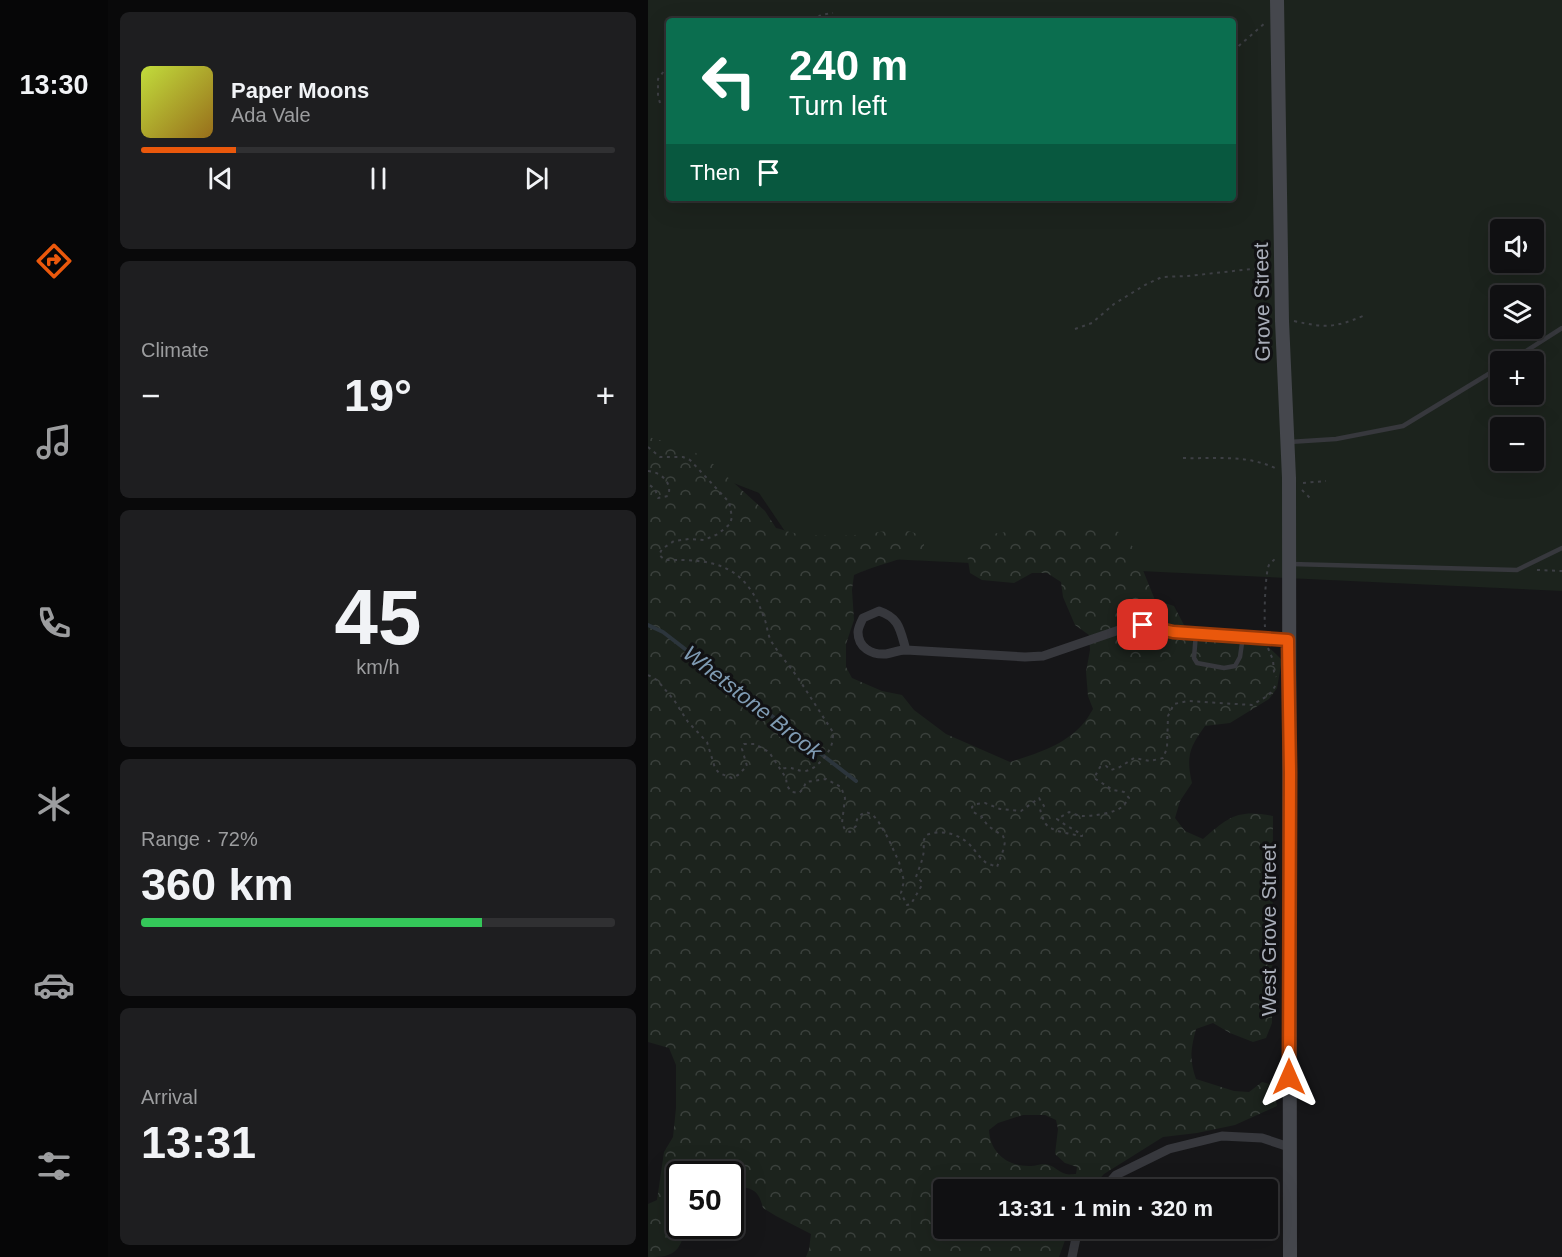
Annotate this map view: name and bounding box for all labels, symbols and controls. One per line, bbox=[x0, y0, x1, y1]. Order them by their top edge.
icon: left bbox=[690, 42, 768, 120]
text: 240 m bbox=[789, 42, 908, 89]
text: 13:30 bbox=[19, 70, 89, 100]
text: Paper Moons bbox=[231, 78, 369, 103]
text: Turn left bbox=[789, 91, 887, 121]
text: Ada Vale bbox=[231, 104, 311, 126]
icon: arrive bbox=[752, 156, 785, 189]
text: Then bbox=[690, 160, 740, 185]
icon: previous bbox=[204, 162, 237, 195]
icon: pause bbox=[362, 162, 395, 195]
icon: next bbox=[520, 162, 553, 195]
map controls bbox=[1490, 219, 1544, 471]
button: sound bbox=[1490, 219, 1544, 273]
icon: directions bbox=[33, 240, 75, 282]
street label: Grove Street bbox=[1249, 242, 1274, 362]
button: layers bbox=[1490, 285, 1544, 339]
text: Climate bbox=[141, 339, 209, 361]
button: + bbox=[1490, 351, 1544, 405]
text: 19° bbox=[344, 370, 412, 421]
text: − bbox=[141, 377, 160, 414]
text: + bbox=[596, 377, 615, 414]
button: − bbox=[1490, 417, 1544, 471]
icon: music bbox=[33, 421, 75, 463]
text: 45 bbox=[335, 573, 421, 661]
pin bbox=[1117, 599, 1168, 650]
icon: phone bbox=[33, 602, 75, 644]
icon: arrive bbox=[1126, 608, 1159, 641]
water label: Whetstone Brook bbox=[679, 641, 828, 765]
text: km/h bbox=[356, 656, 400, 678]
icon: climate bbox=[33, 783, 75, 825]
text: Range · 72% bbox=[141, 828, 258, 850]
street label: West Grove Street bbox=[1257, 844, 1280, 1016]
text: 360 km bbox=[141, 859, 294, 910]
icon: car bbox=[33, 964, 75, 1006]
position arrow bbox=[1257, 1045, 1321, 1109]
text: Arrival bbox=[141, 1086, 198, 1108]
text: 13:31 bbox=[141, 1117, 256, 1168]
icon: filters bbox=[33, 1145, 75, 1187]
speed limit sign: 50 bbox=[666, 1161, 744, 1239]
text: 13:31 · 1 min · 320 m bbox=[998, 1196, 1213, 1221]

